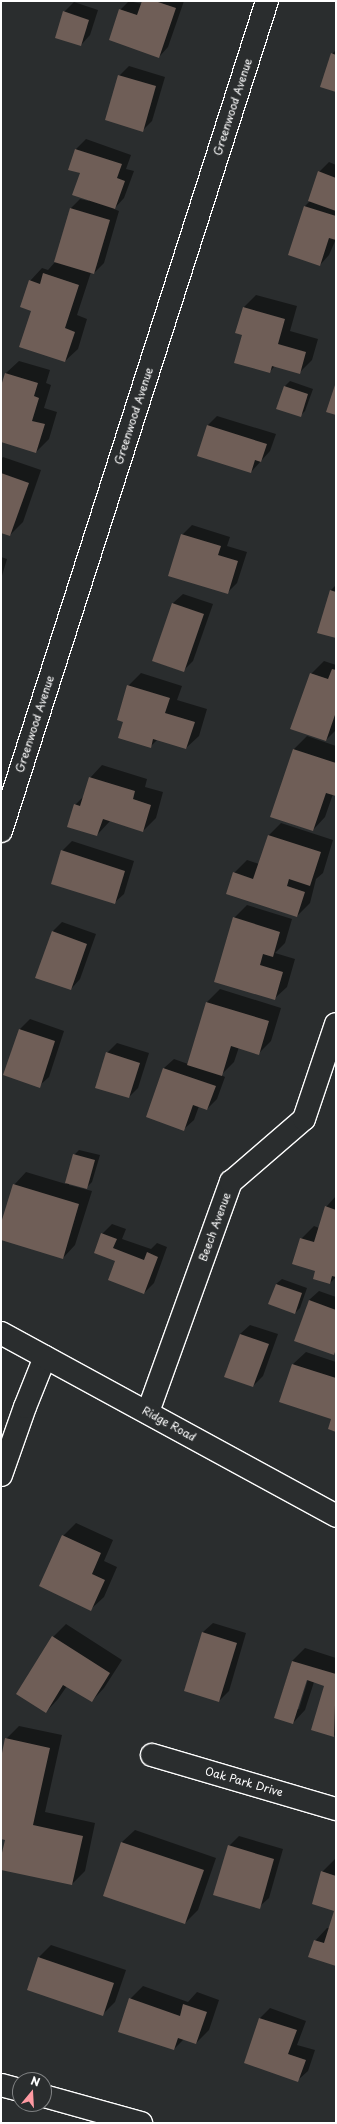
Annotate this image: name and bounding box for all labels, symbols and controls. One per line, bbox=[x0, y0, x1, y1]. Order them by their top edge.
street label: Greenwood Avenue bbox=[211, 57, 255, 157]
street label: Greenwood Avenue bbox=[112, 366, 156, 466]
street label: Greenwood Avenue bbox=[13, 674, 57, 774]
street label: Beech Avenue bbox=[196, 1191, 234, 1263]
street label: Ridge Road bbox=[140, 1404, 198, 1444]
street label: Oak Park Drive bbox=[203, 1764, 285, 1800]
north arrow bbox=[12, 2072, 52, 2112]
text: N bbox=[29, 2072, 42, 2090]

